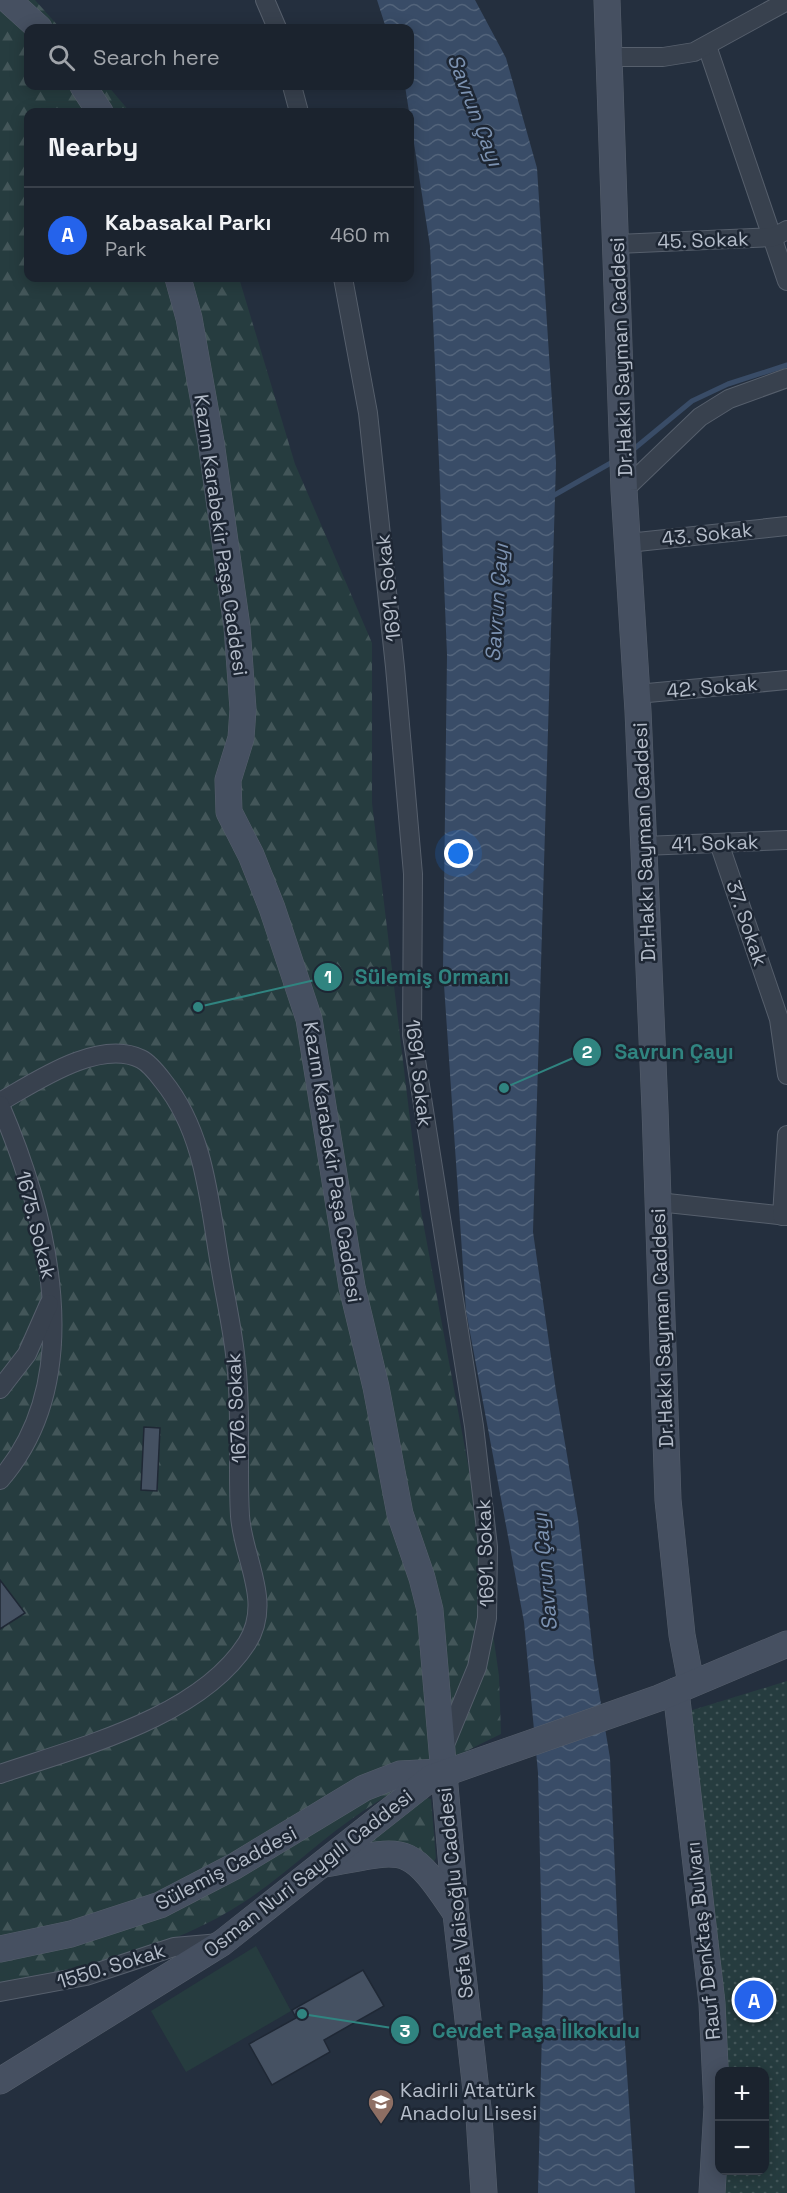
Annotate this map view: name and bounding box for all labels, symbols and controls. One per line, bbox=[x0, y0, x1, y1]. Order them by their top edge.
search box bbox=[24, 24, 414, 90]
icon: search bbox=[45, 41, 78, 74]
text: Search here bbox=[93, 43, 220, 71]
water label: Savrun Çayı bbox=[442, 50, 510, 171]
text: Nearby bbox=[48, 130, 138, 164]
text: Kabasakal Parkı bbox=[105, 208, 271, 236]
text: A bbox=[61, 222, 74, 248]
text: 460 m bbox=[330, 222, 390, 248]
street label: 45. Sokak bbox=[657, 225, 749, 255]
text: Park bbox=[105, 236, 147, 262]
street label: Dr.Hakkı Sayman Caddesi bbox=[604, 237, 638, 477]
street label: Kazım Karabekir Paşa Caddesi bbox=[188, 392, 254, 678]
street label: 43. Sokak bbox=[660, 516, 754, 552]
street label: 1691. Sokak bbox=[369, 533, 407, 643]
water label: Savrun Çayı bbox=[479, 542, 514, 663]
street label: 42. Sokak bbox=[665, 670, 759, 704]
street label: Dr.Hakkı Sayman Caddesi bbox=[627, 722, 661, 962]
street label: 41. Sokak bbox=[671, 828, 759, 858]
your location bbox=[444, 839, 473, 868]
street label: 37. Sokak bbox=[720, 877, 774, 970]
callout: Sülemiş Ormanı bbox=[313, 957, 521, 996]
text: Sülemiş Ormanı bbox=[355, 963, 509, 990]
text: 1 bbox=[324, 965, 332, 988]
street label: 1691. Sokak bbox=[400, 1018, 439, 1128]
street label: Kazım Karabekir Paşa Caddesi bbox=[298, 1020, 368, 1304]
callout: Savrun Çayı bbox=[572, 1032, 745, 1071]
text: Savrun Çayı bbox=[614, 1038, 734, 1065]
text: 2 bbox=[582, 1040, 593, 1063]
street label: 1675. Sokak bbox=[10, 1168, 62, 1282]
street label: Dr.Hakkı Sayman Caddesi bbox=[645, 1208, 679, 1448]
street label: 1676. Sokak bbox=[220, 1352, 252, 1464]
street label: 1691. Sokak bbox=[470, 1498, 500, 1607]
water label: Savrun Çayı bbox=[526, 1511, 563, 1632]
street label: Osman Nuri Saygılı Caddesi bbox=[198, 1783, 418, 1963]
street label: Sefa Vaisoğlu Caddesi bbox=[431, 1786, 479, 2000]
street label: Sülemiş Caddesi bbox=[151, 1820, 301, 1916]
street label: Rauf Denktaş Bulvarı bbox=[680, 1841, 726, 2041]
street label: 1550. Sokak bbox=[54, 1937, 168, 1995]
pin: A bbox=[734, 1978, 774, 2022]
callout: Cevdet Paşa İlkokulu bbox=[390, 2011, 652, 2050]
text: Cevdet Paşa İlkokulu bbox=[432, 2017, 640, 2044]
text: 3 bbox=[400, 2019, 411, 2042]
map controls bbox=[715, 2067, 769, 2175]
button: + bbox=[715, 2067, 769, 2121]
place label: Kadirli Atatürk Anadolu Lisesi bbox=[400, 2077, 537, 2126]
school or university icon: Kadirli Atatürk Anadolu Lisesi bbox=[366, 2087, 396, 2125]
button: − bbox=[715, 2121, 769, 2175]

